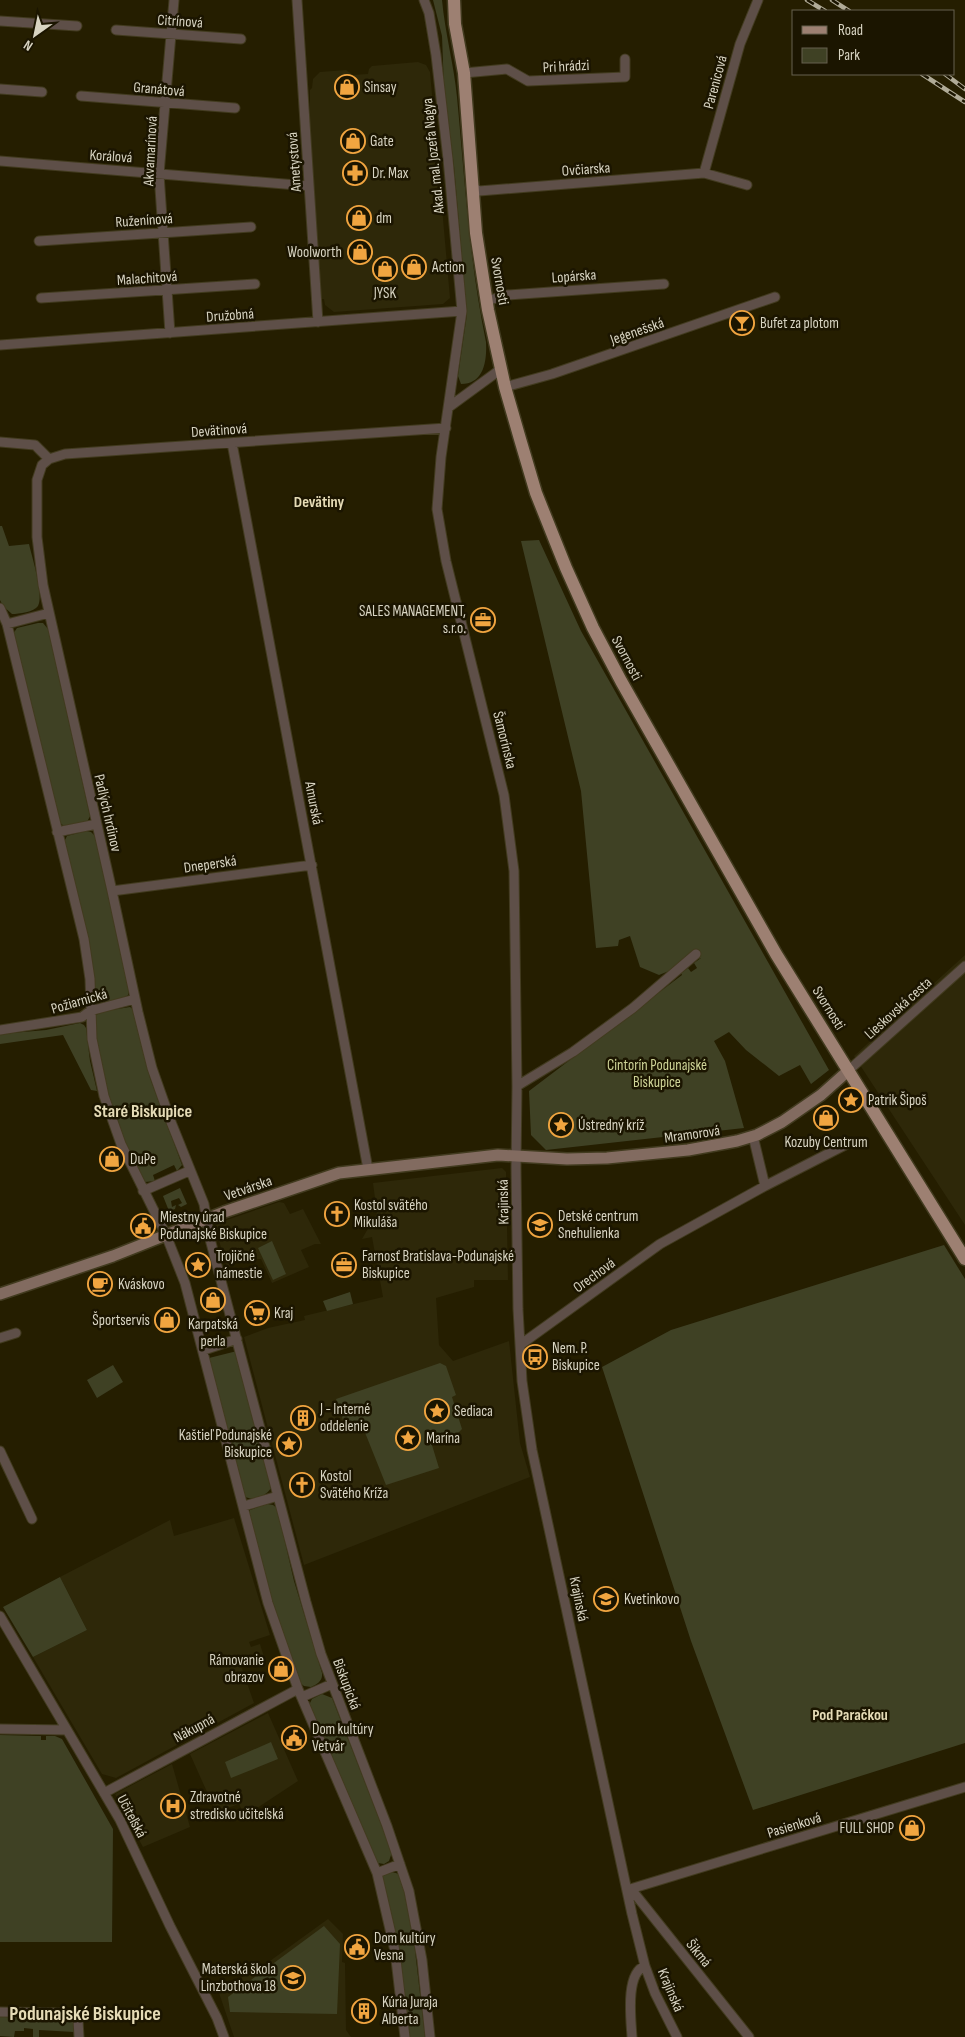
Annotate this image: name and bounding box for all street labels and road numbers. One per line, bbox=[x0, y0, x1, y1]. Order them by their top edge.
street label: Citrínová bbox=[157, 10, 204, 33]
street label: Parenicová bbox=[699, 53, 732, 111]
street label: Pri hrádzi bbox=[542, 56, 590, 77]
street label: Granátová bbox=[132, 78, 186, 101]
street label: Akad. mal. Jozefa Nagya bbox=[418, 97, 449, 216]
street label: Akvamarínová bbox=[139, 115, 162, 188]
street label: Ametystová bbox=[283, 131, 306, 194]
street label: Korálová bbox=[89, 146, 133, 167]
street label: Ovčiarska bbox=[561, 158, 611, 181]
street label: Ruženínová bbox=[115, 209, 174, 232]
street label: Svornosti bbox=[486, 256, 513, 307]
street label: Lopárska bbox=[551, 265, 597, 288]
street label: Malachitová bbox=[116, 267, 178, 290]
street label: Družobná bbox=[206, 304, 255, 327]
street label: Jegenešská bbox=[607, 313, 667, 350]
street label: Devätinová bbox=[190, 419, 248, 442]
street label: Svornosti bbox=[607, 633, 646, 684]
street label: Šamorínska bbox=[488, 709, 521, 771]
street label: Padlých hrdinov bbox=[89, 772, 126, 854]
street label: Amurská bbox=[300, 779, 327, 827]
street label: Dneperská bbox=[182, 851, 238, 878]
street label: Lieskovská cesta bbox=[861, 973, 936, 1044]
street label: Svornosti bbox=[808, 983, 849, 1034]
street label: Požiarnická bbox=[49, 984, 110, 1019]
street label: Mramorová bbox=[663, 1121, 721, 1148]
street label: Vetvárska bbox=[222, 1171, 275, 1205]
street label: Krajinská bbox=[494, 1179, 513, 1225]
street label: Orechová bbox=[570, 1254, 619, 1297]
street label: Krajinská bbox=[565, 1575, 593, 1623]
street label: Biskupická bbox=[328, 1656, 365, 1713]
street label: Nákupná bbox=[170, 1710, 218, 1747]
street label: Učiteľská bbox=[112, 1791, 151, 1841]
street label: Pasienková bbox=[765, 1808, 824, 1843]
street label: Šikmá bbox=[682, 1936, 716, 1971]
street label: Krajinská bbox=[653, 1966, 688, 2015]

